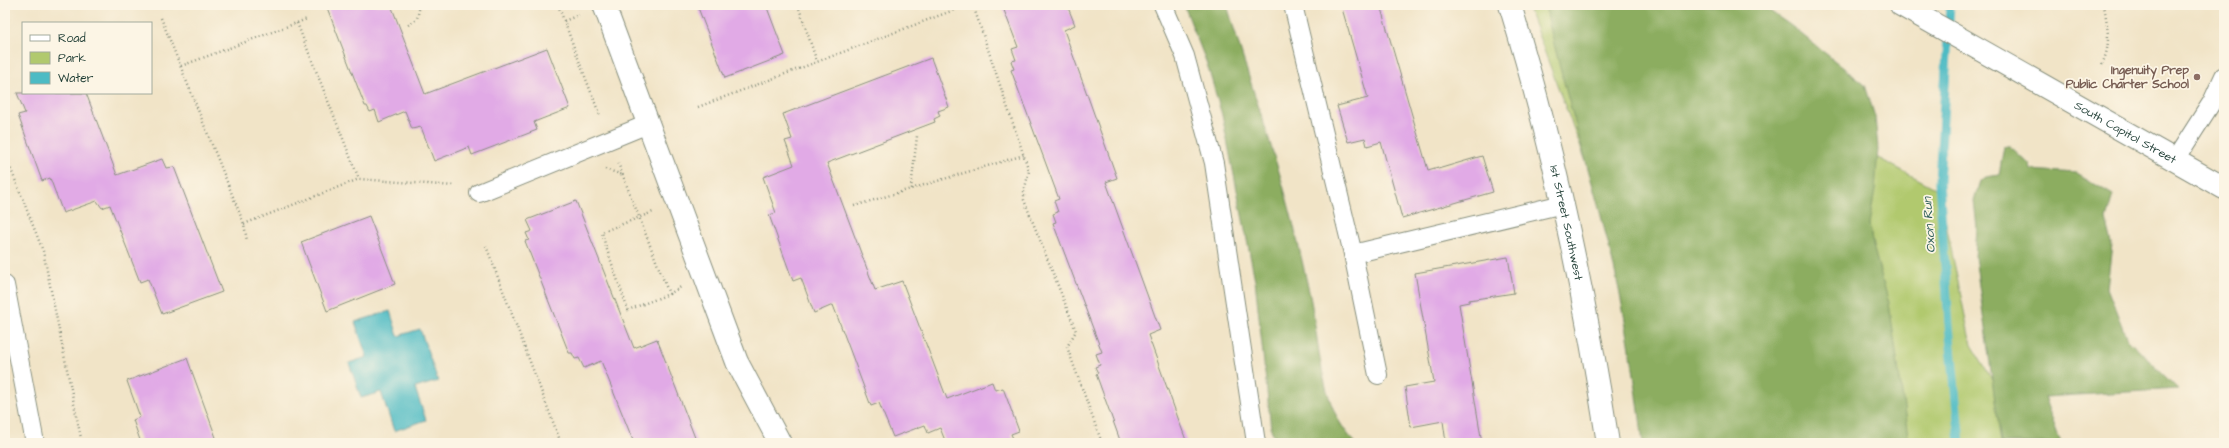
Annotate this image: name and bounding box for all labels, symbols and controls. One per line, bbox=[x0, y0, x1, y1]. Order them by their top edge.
legend bbox=[22, 22, 152, 94]
text: Road bbox=[58, 30, 86, 47]
text: Park bbox=[58, 50, 86, 67]
place label: Ingenuity Prep Public Charter School bbox=[2066, 62, 2189, 93]
text: Water bbox=[58, 70, 94, 87]
marker: Ingenuity Prep Public Charter School bbox=[2192, 72, 2202, 82]
street label: South Capitol Street bbox=[2071, 97, 2180, 168]
street label: 1st Street Southwest bbox=[1546, 163, 1587, 282]
water label: Oxon Run bbox=[1918, 195, 1940, 254]

